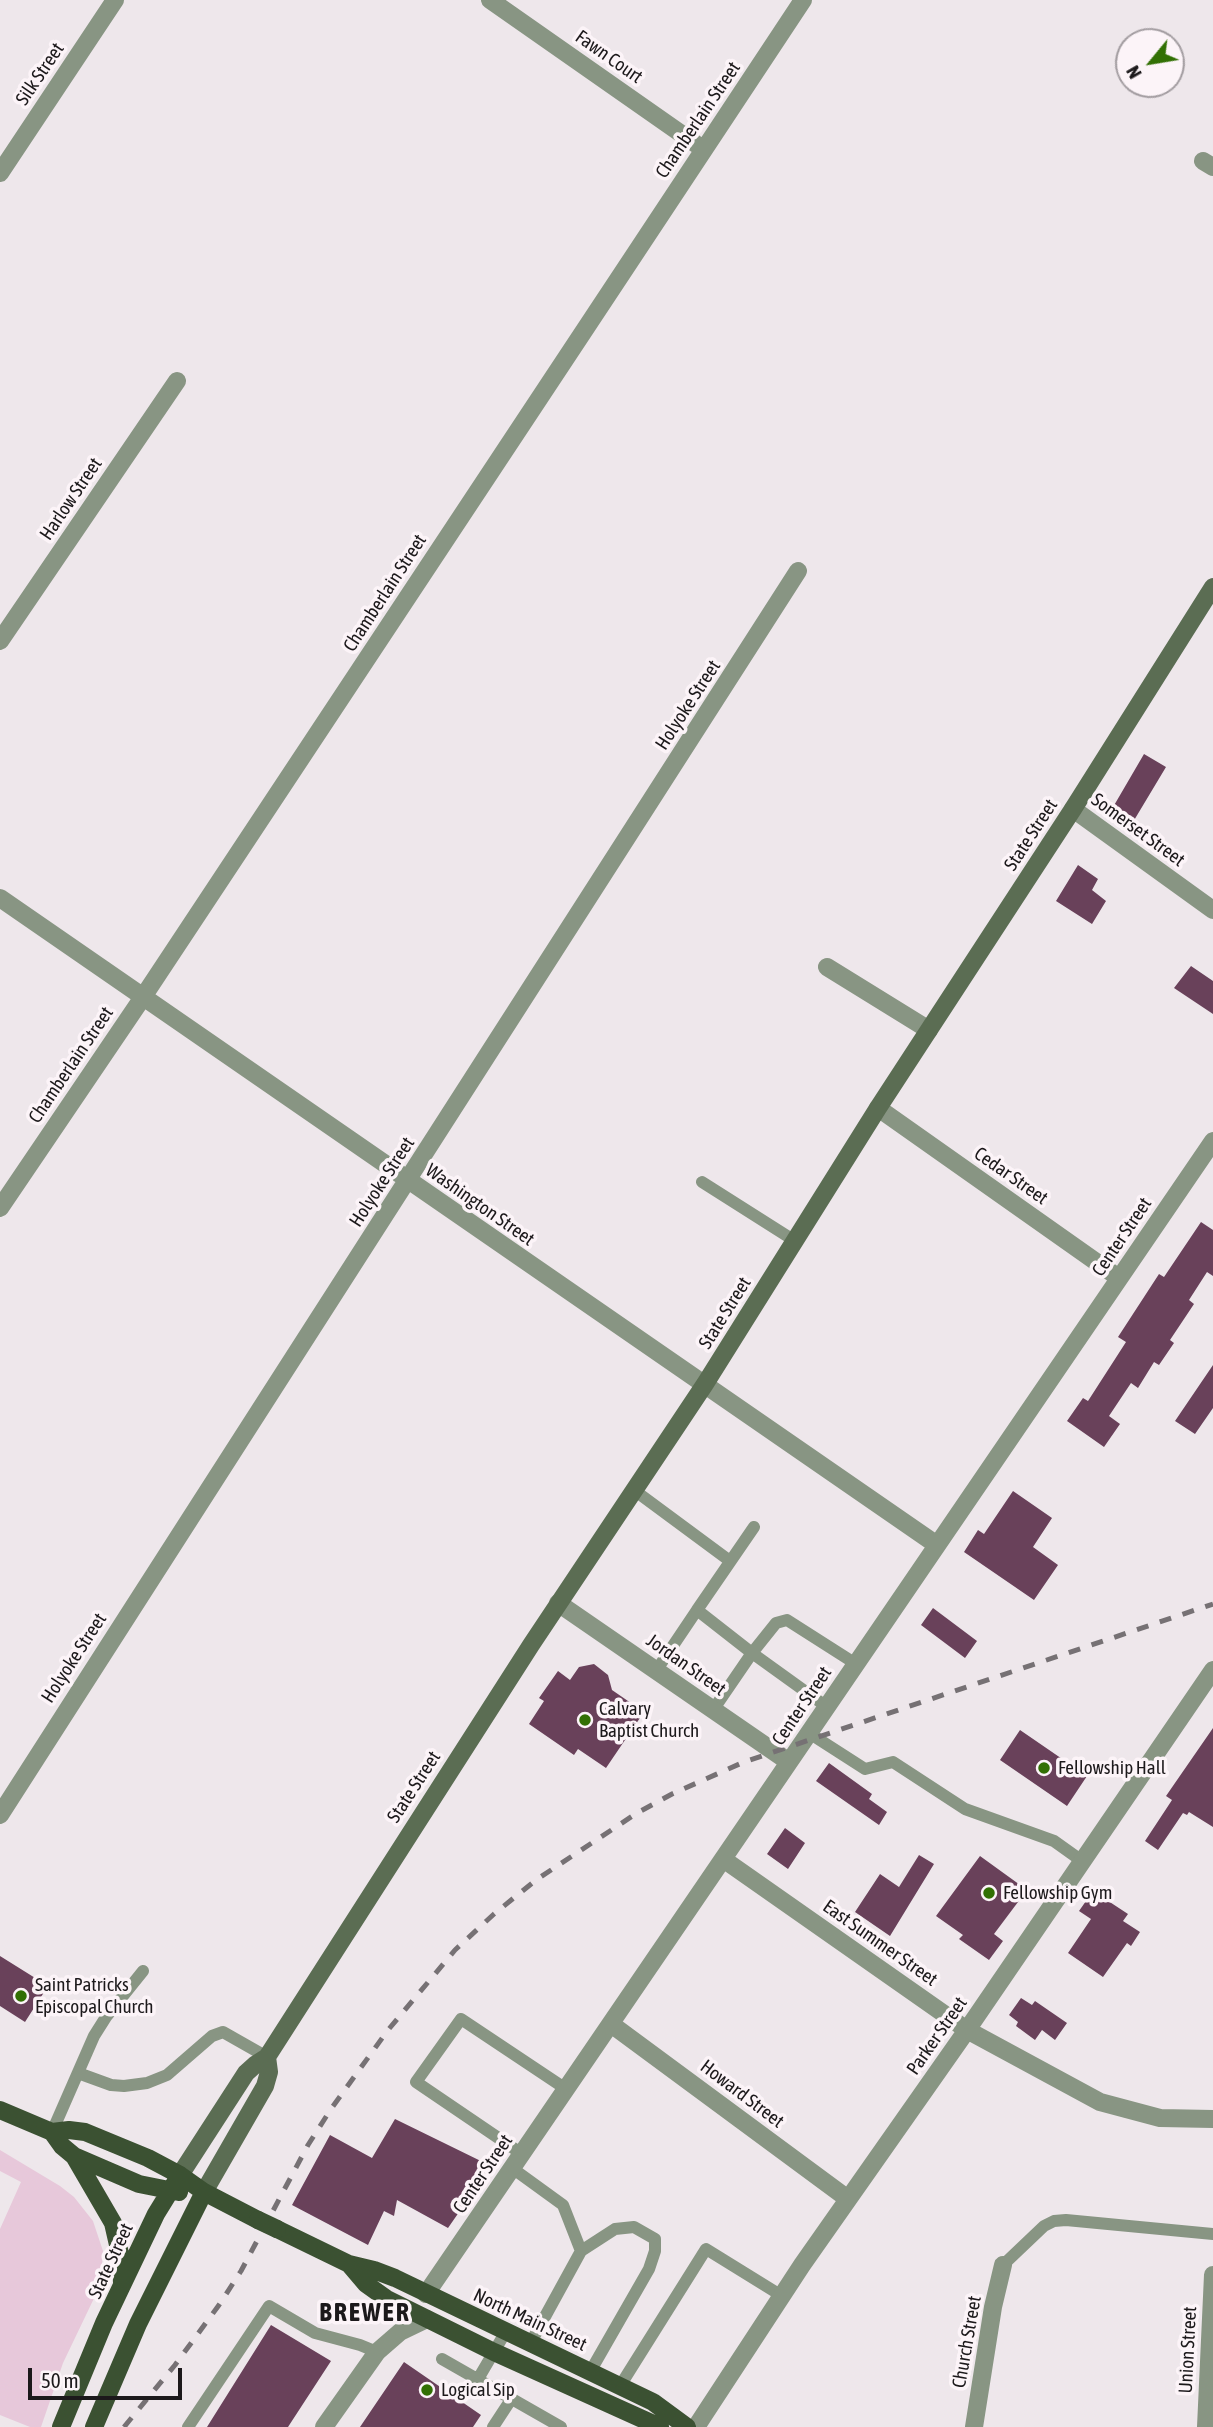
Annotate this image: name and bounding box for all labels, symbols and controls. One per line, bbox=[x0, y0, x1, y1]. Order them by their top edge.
street label: Fawn Court bbox=[571, 26, 647, 88]
north arrow bbox=[1115, 28, 1185, 98]
street label: Silk Street bbox=[11, 39, 69, 109]
street label: Chamberlain Street bbox=[651, 58, 745, 182]
text: N bbox=[1121, 62, 1146, 83]
street label: Harlow Street bbox=[35, 453, 107, 545]
street label: Chamberlain Street bbox=[339, 530, 431, 656]
street label: Holyoke Street bbox=[651, 656, 725, 754]
street label: Somerset Street bbox=[1087, 788, 1189, 872]
street label: State Street bbox=[1000, 795, 1062, 875]
street label: Chamberlain Street bbox=[24, 1003, 118, 1127]
street label: Holyoke Street bbox=[345, 1133, 419, 1231]
street label: Cedar Street bbox=[970, 1142, 1052, 1210]
street label: Washington Street bbox=[421, 1159, 539, 1251]
street label: Center Street bbox=[1087, 1193, 1157, 1281]
street label: State Street bbox=[694, 1273, 756, 1353]
street label: Holyoke Street bbox=[37, 1609, 111, 1707]
street label: Jordan Street bbox=[642, 1629, 730, 1701]
street label: Center Street bbox=[767, 1662, 837, 1750]
place label: Calvary Baptist Church bbox=[599, 1698, 699, 1742]
marker: Calvary Baptist Church bbox=[577, 1712, 593, 1728]
street label: State Street bbox=[383, 1747, 445, 1827]
place label: Fellowship Hall bbox=[1058, 1757, 1166, 1779]
marker: Fellowship Hall bbox=[1036, 1760, 1052, 1776]
place label: Fellowship Gym bbox=[1003, 1882, 1112, 1904]
marker: Fellowship Gym bbox=[981, 1885, 997, 1901]
street label: East Summer Street bbox=[818, 1895, 942, 1991]
place label: Saint Patricks Episcopal Church bbox=[35, 1974, 153, 2018]
marker: Saint Patricks Episcopal Church bbox=[13, 1988, 29, 2004]
street label: Parker Street bbox=[902, 1993, 972, 2079]
street label: Howard Street bbox=[696, 2055, 788, 2133]
street label: Center Street bbox=[448, 2130, 518, 2218]
street label: State Street bbox=[84, 2220, 138, 2302]
street label: North Main Street bbox=[470, 2284, 590, 2356]
street label: Church Street bbox=[948, 2294, 986, 2390]
district label: BREWER bbox=[320, 2297, 410, 2329]
street label: Union Street bbox=[1174, 2306, 1202, 2394]
scale bar bbox=[32, 2354, 186, 2398]
text: 50 m bbox=[41, 2368, 79, 2392]
place label: Logical Sip bbox=[441, 2379, 515, 2401]
marker: Logical Sip bbox=[419, 2382, 435, 2398]

